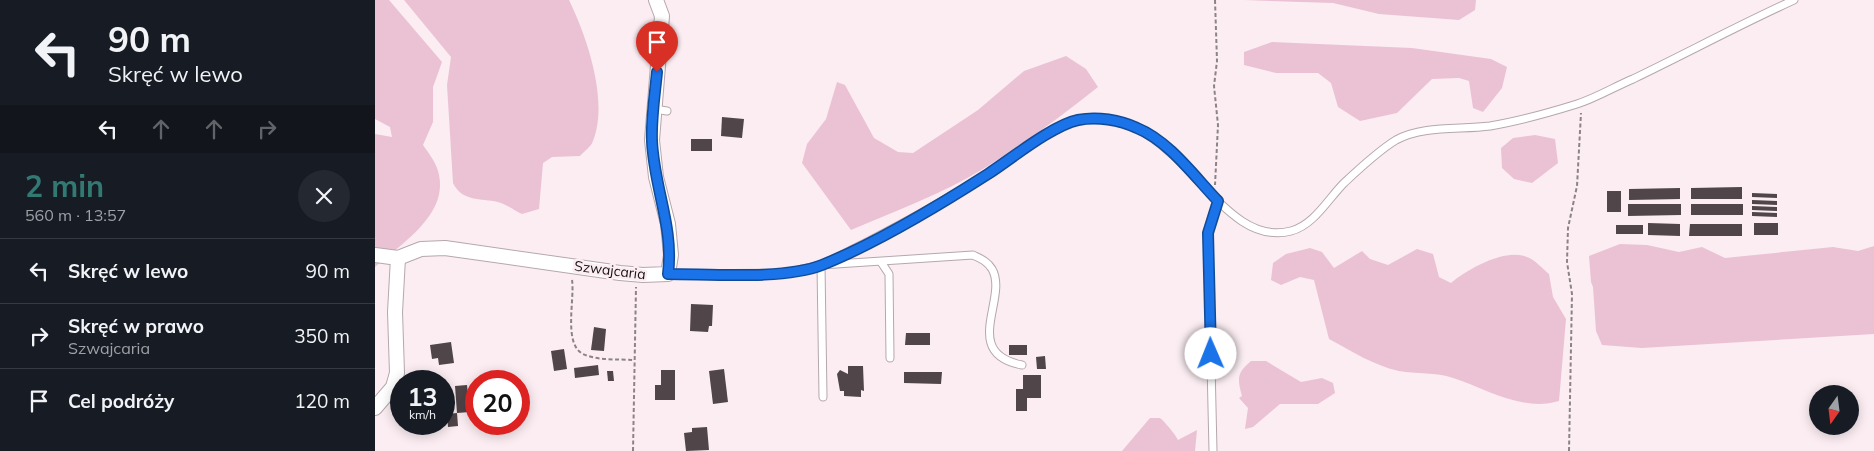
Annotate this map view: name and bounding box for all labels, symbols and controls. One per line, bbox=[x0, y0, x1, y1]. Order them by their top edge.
text: 90 m bbox=[108, 17, 191, 61]
icon: left bbox=[25, 20, 90, 85]
pin bbox=[636, 21, 678, 72]
icon: arrive bbox=[643, 28, 671, 56]
text: Skręć w lewo bbox=[108, 60, 243, 88]
icon: left bbox=[94, 115, 122, 143]
icon: ahead bbox=[147, 115, 175, 143]
icon: ahead bbox=[200, 115, 228, 143]
icon: right bbox=[253, 115, 281, 143]
text: 2 min bbox=[25, 167, 104, 205]
button: close bbox=[298, 170, 350, 222]
text: 560 m · 13:57 bbox=[25, 205, 126, 225]
icon: left bbox=[25, 257, 53, 285]
street label: Szwajcaria bbox=[573, 257, 647, 283]
text: Skręć w lewo bbox=[68, 259, 188, 283]
text: 90 m bbox=[306, 259, 350, 283]
text: Skręć w prawo bbox=[68, 314, 204, 338]
icon: right bbox=[25, 322, 53, 350]
text: 350 m bbox=[294, 324, 350, 348]
position arrow bbox=[1184, 327, 1236, 379]
text: Szwajcaria bbox=[68, 338, 150, 358]
speed limit sign: 20 bbox=[465, 370, 530, 435]
text: 13 bbox=[407, 381, 438, 412]
north arrow bbox=[1809, 385, 1859, 435]
map controls bbox=[1809, 385, 1859, 435]
icon: arrive bbox=[25, 387, 53, 415]
text: Cel podróży bbox=[68, 389, 174, 413]
text: 120 m bbox=[294, 389, 350, 413]
text: km/h bbox=[409, 407, 436, 422]

